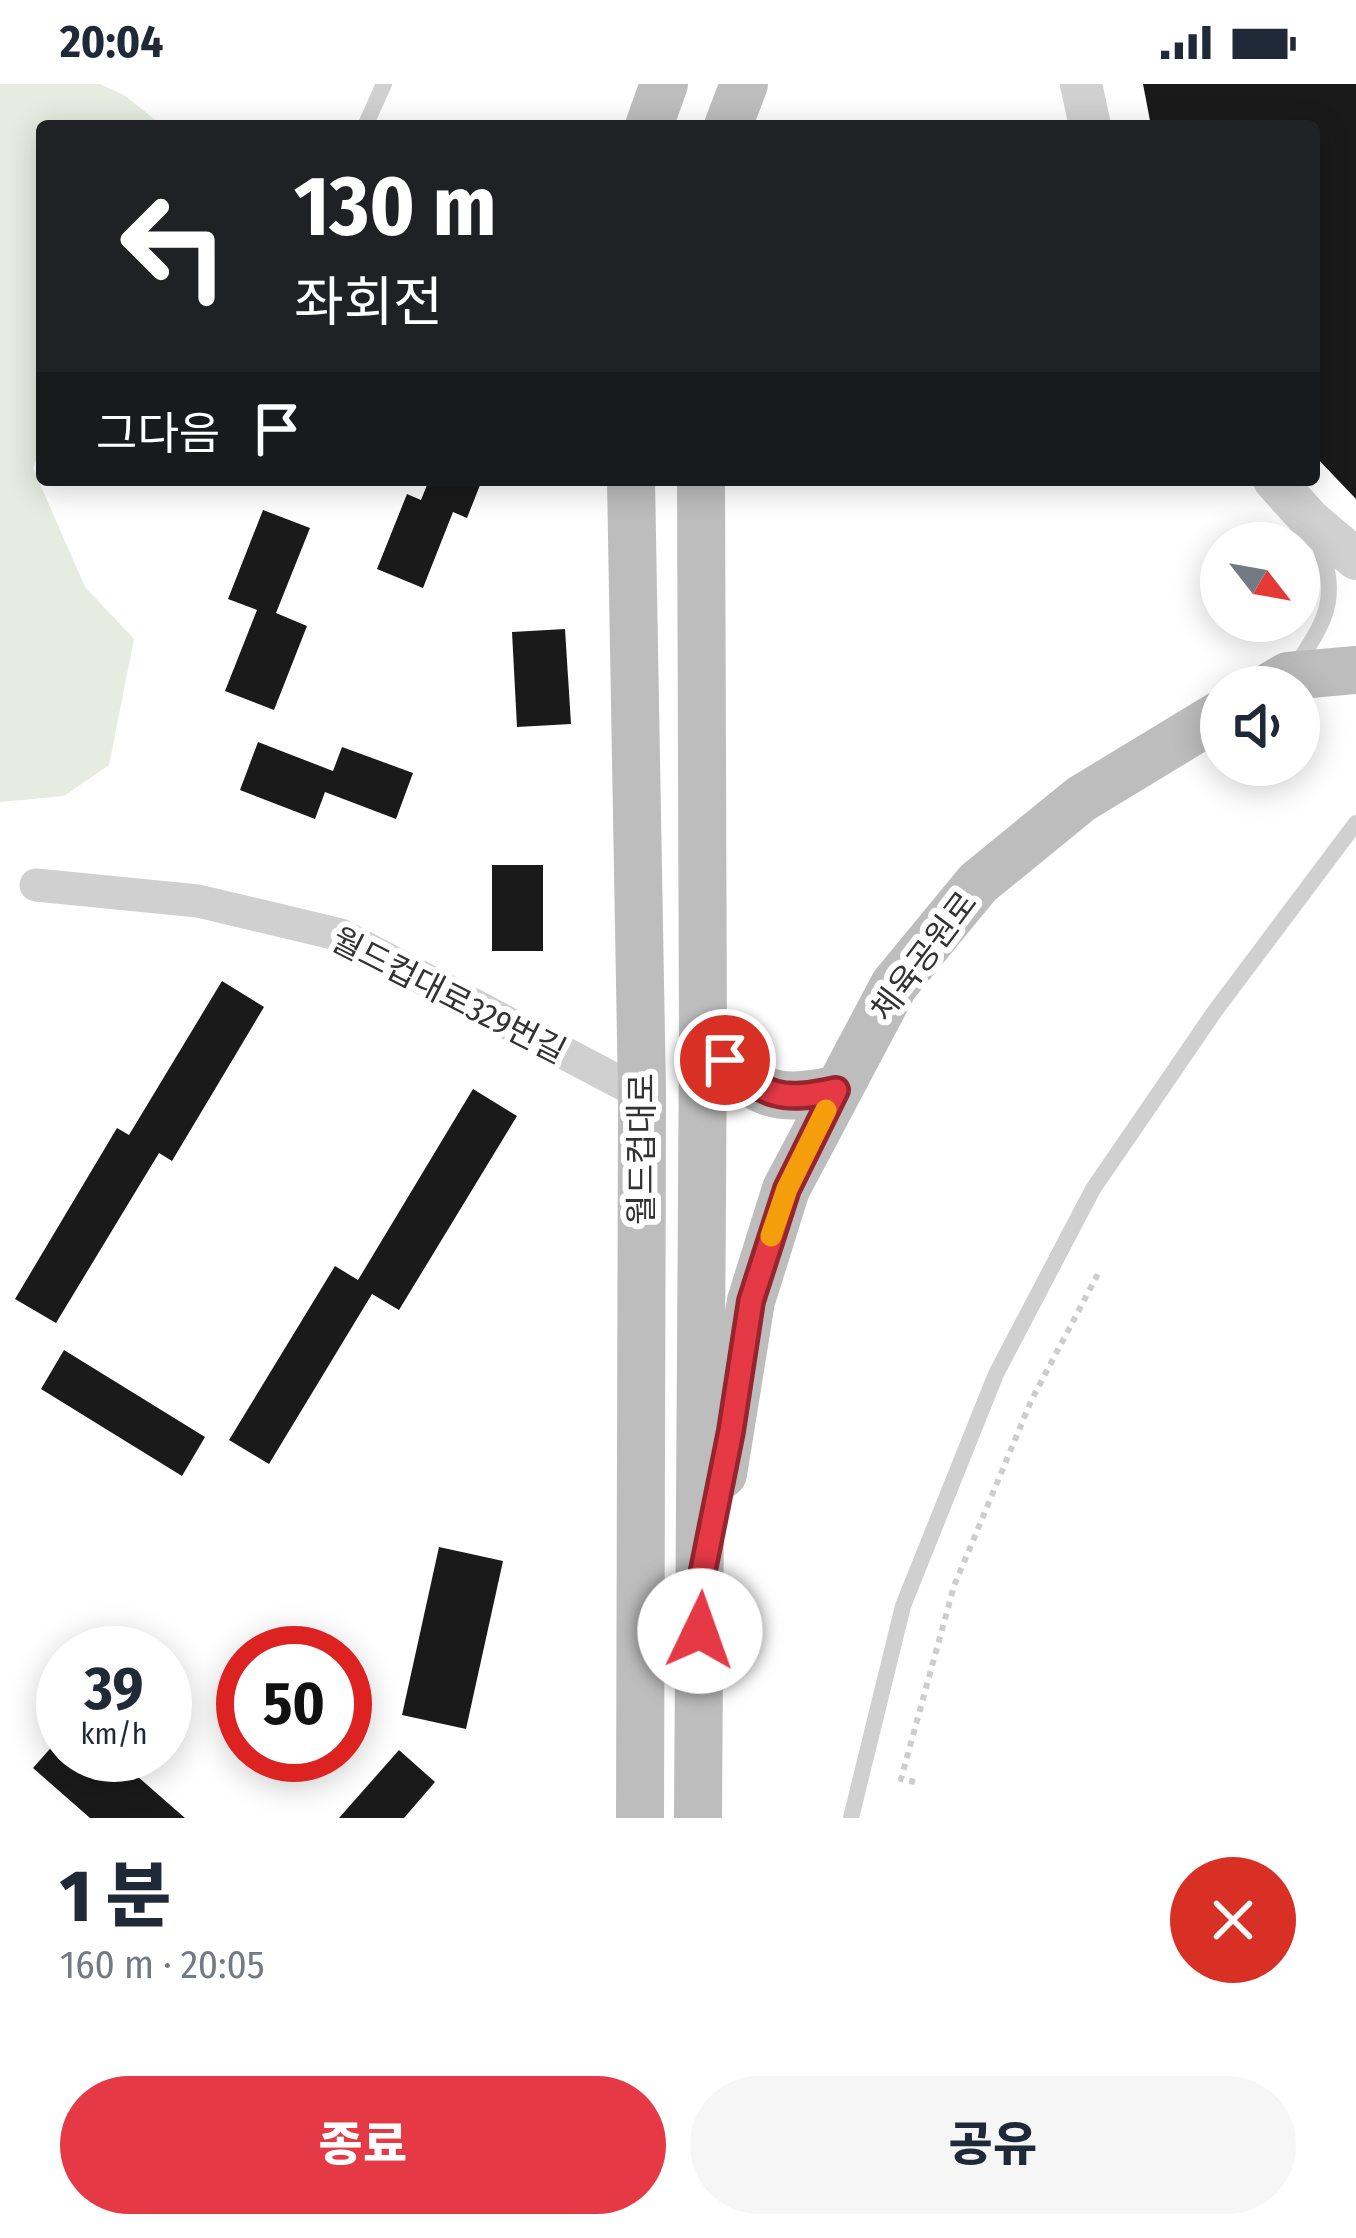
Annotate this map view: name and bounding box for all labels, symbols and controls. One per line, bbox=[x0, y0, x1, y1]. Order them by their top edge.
text: 20:04 bbox=[60, 15, 163, 69]
text: 130 m bbox=[294, 156, 497, 257]
icon: left bbox=[96, 168, 252, 324]
text: 좌회전 bbox=[294, 271, 443, 335]
icon: arrive bbox=[244, 396, 310, 462]
text: 그다음 bbox=[96, 407, 220, 461]
north arrow bbox=[1200, 522, 1320, 642]
map controls bbox=[1200, 522, 1320, 786]
button: sound bbox=[1200, 666, 1320, 786]
street label: 체육공원로 bbox=[862, 884, 985, 1029]
street label: 월드컵대로329번길 bbox=[325, 920, 572, 1072]
pin bbox=[674, 1009, 776, 1111]
icon: arrive bbox=[692, 1027, 758, 1093]
street label: 월드컵대로 bbox=[622, 1073, 662, 1225]
position arrow bbox=[637, 1568, 763, 1694]
speed limit sign: 50 bbox=[216, 1626, 372, 1782]
text: 39 bbox=[85, 1653, 143, 1725]
text: km/h bbox=[81, 1716, 147, 1752]
text: 1 분 bbox=[60, 1854, 172, 1940]
button: close bbox=[1170, 1857, 1296, 1983]
text: 160 m · 20:05 bbox=[60, 1942, 265, 1988]
button: 종료 bbox=[60, 2076, 666, 2214]
button: 공유 bbox=[690, 2076, 1296, 2214]

